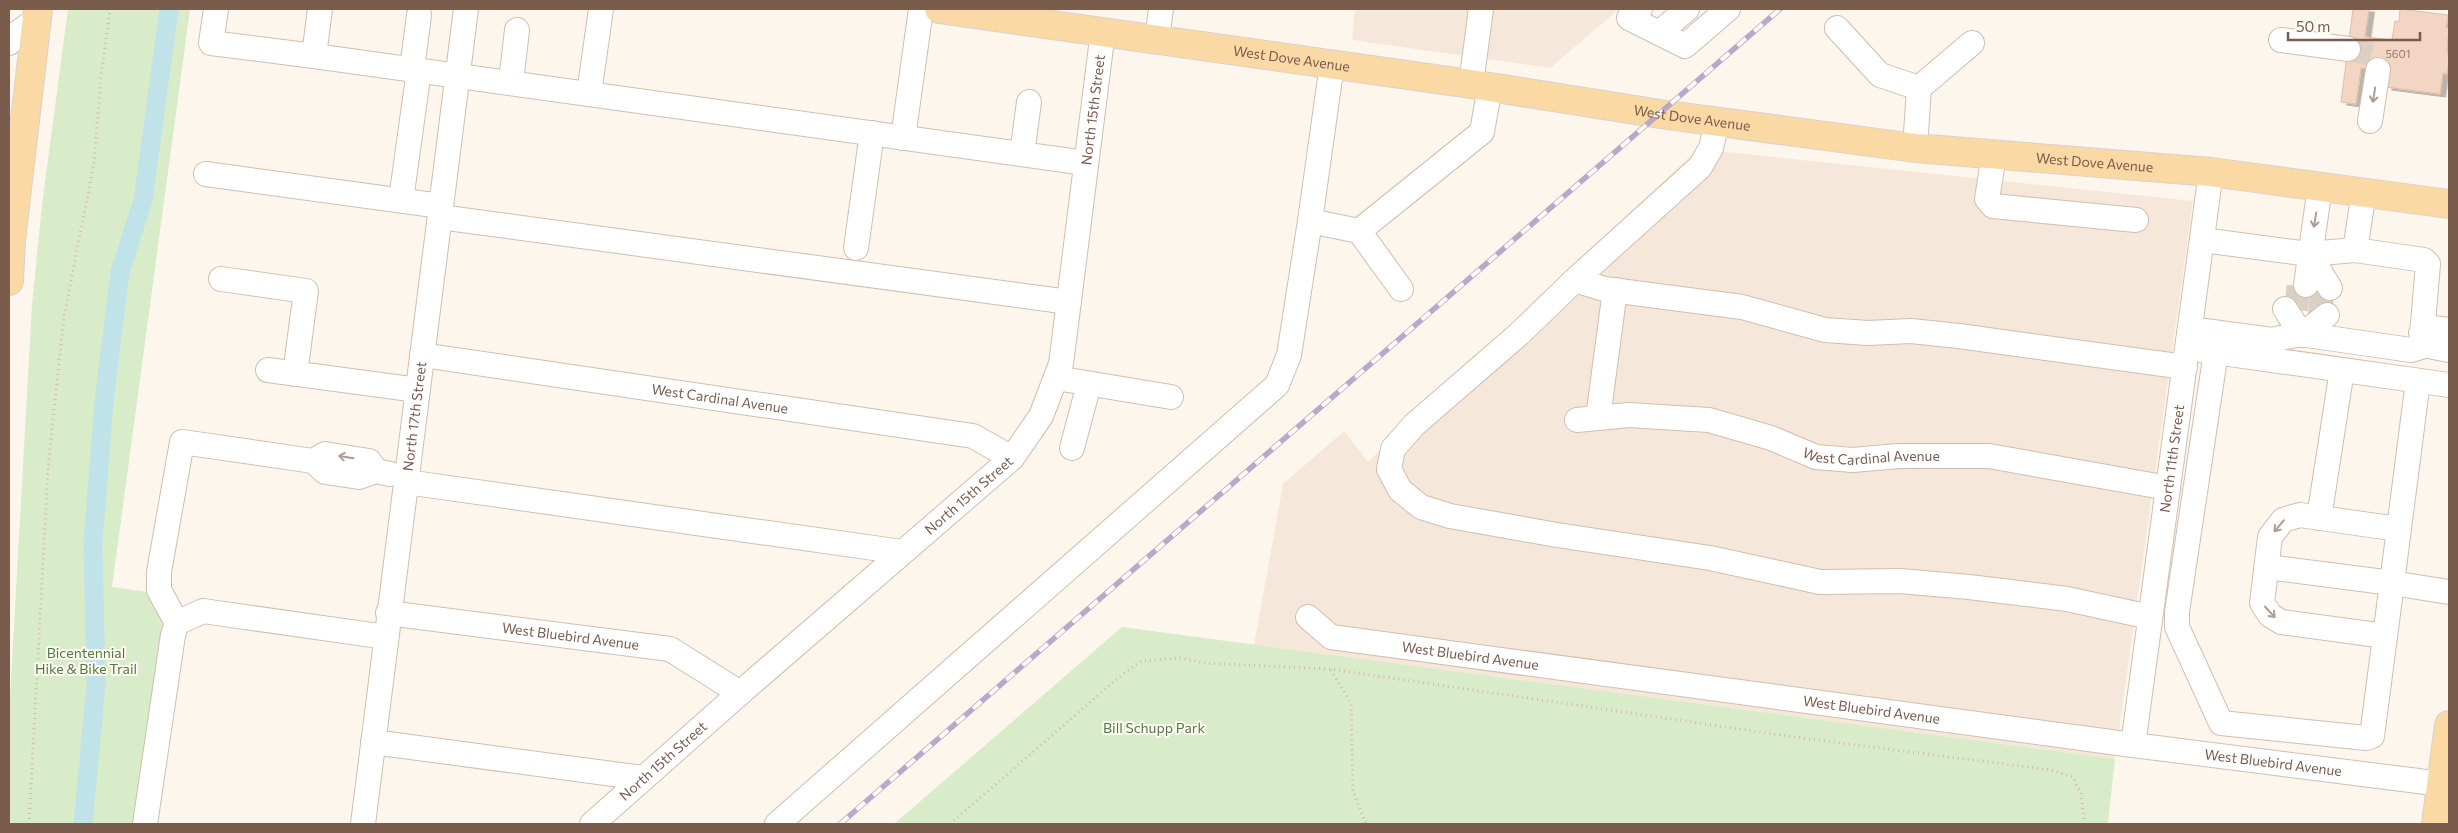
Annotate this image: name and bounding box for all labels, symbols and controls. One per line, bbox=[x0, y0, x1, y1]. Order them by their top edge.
scale bar bbox=[2288, 10, 2420, 42]
text: 50 m bbox=[2296, 17, 2330, 35]
street label: West Dove Avenue bbox=[1232, 42, 1351, 75]
house number: 5601 bbox=[2386, 47, 2410, 60]
street label: North 15th Street bbox=[1077, 53, 1108, 166]
one-way arrow bbox=[2369, 87, 2379, 103]
street label: West Dove Avenue bbox=[1633, 101, 1752, 134]
street label: West Dove Avenue bbox=[2035, 149, 2154, 175]
one-way arrow bbox=[2309, 212, 2319, 228]
street label: North 17th Street bbox=[399, 360, 429, 472]
street label: West Cardinal Avenue bbox=[650, 380, 789, 417]
street label: North 11th Street bbox=[2156, 403, 2187, 514]
street label: West Cardinal Avenue bbox=[1800, 443, 1940, 468]
one-way arrow bbox=[339, 452, 355, 462]
street label: North 15th Street bbox=[921, 452, 1016, 538]
one-way arrow bbox=[2274, 520, 2285, 533]
one-way arrow bbox=[2264, 606, 2276, 618]
street label: West Bluebird Avenue bbox=[501, 619, 640, 653]
street label: West Bluebird Avenue bbox=[1401, 638, 1540, 673]
park label: Bicentennial Hike & Bike Trail bbox=[35, 644, 137, 677]
street label: West Bluebird Avenue bbox=[1802, 692, 1941, 727]
street label: North 15th Street bbox=[616, 717, 710, 804]
park label: Bill Schupp Park bbox=[1103, 719, 1205, 736]
street label: West Bluebird Avenue bbox=[2204, 745, 2343, 779]

